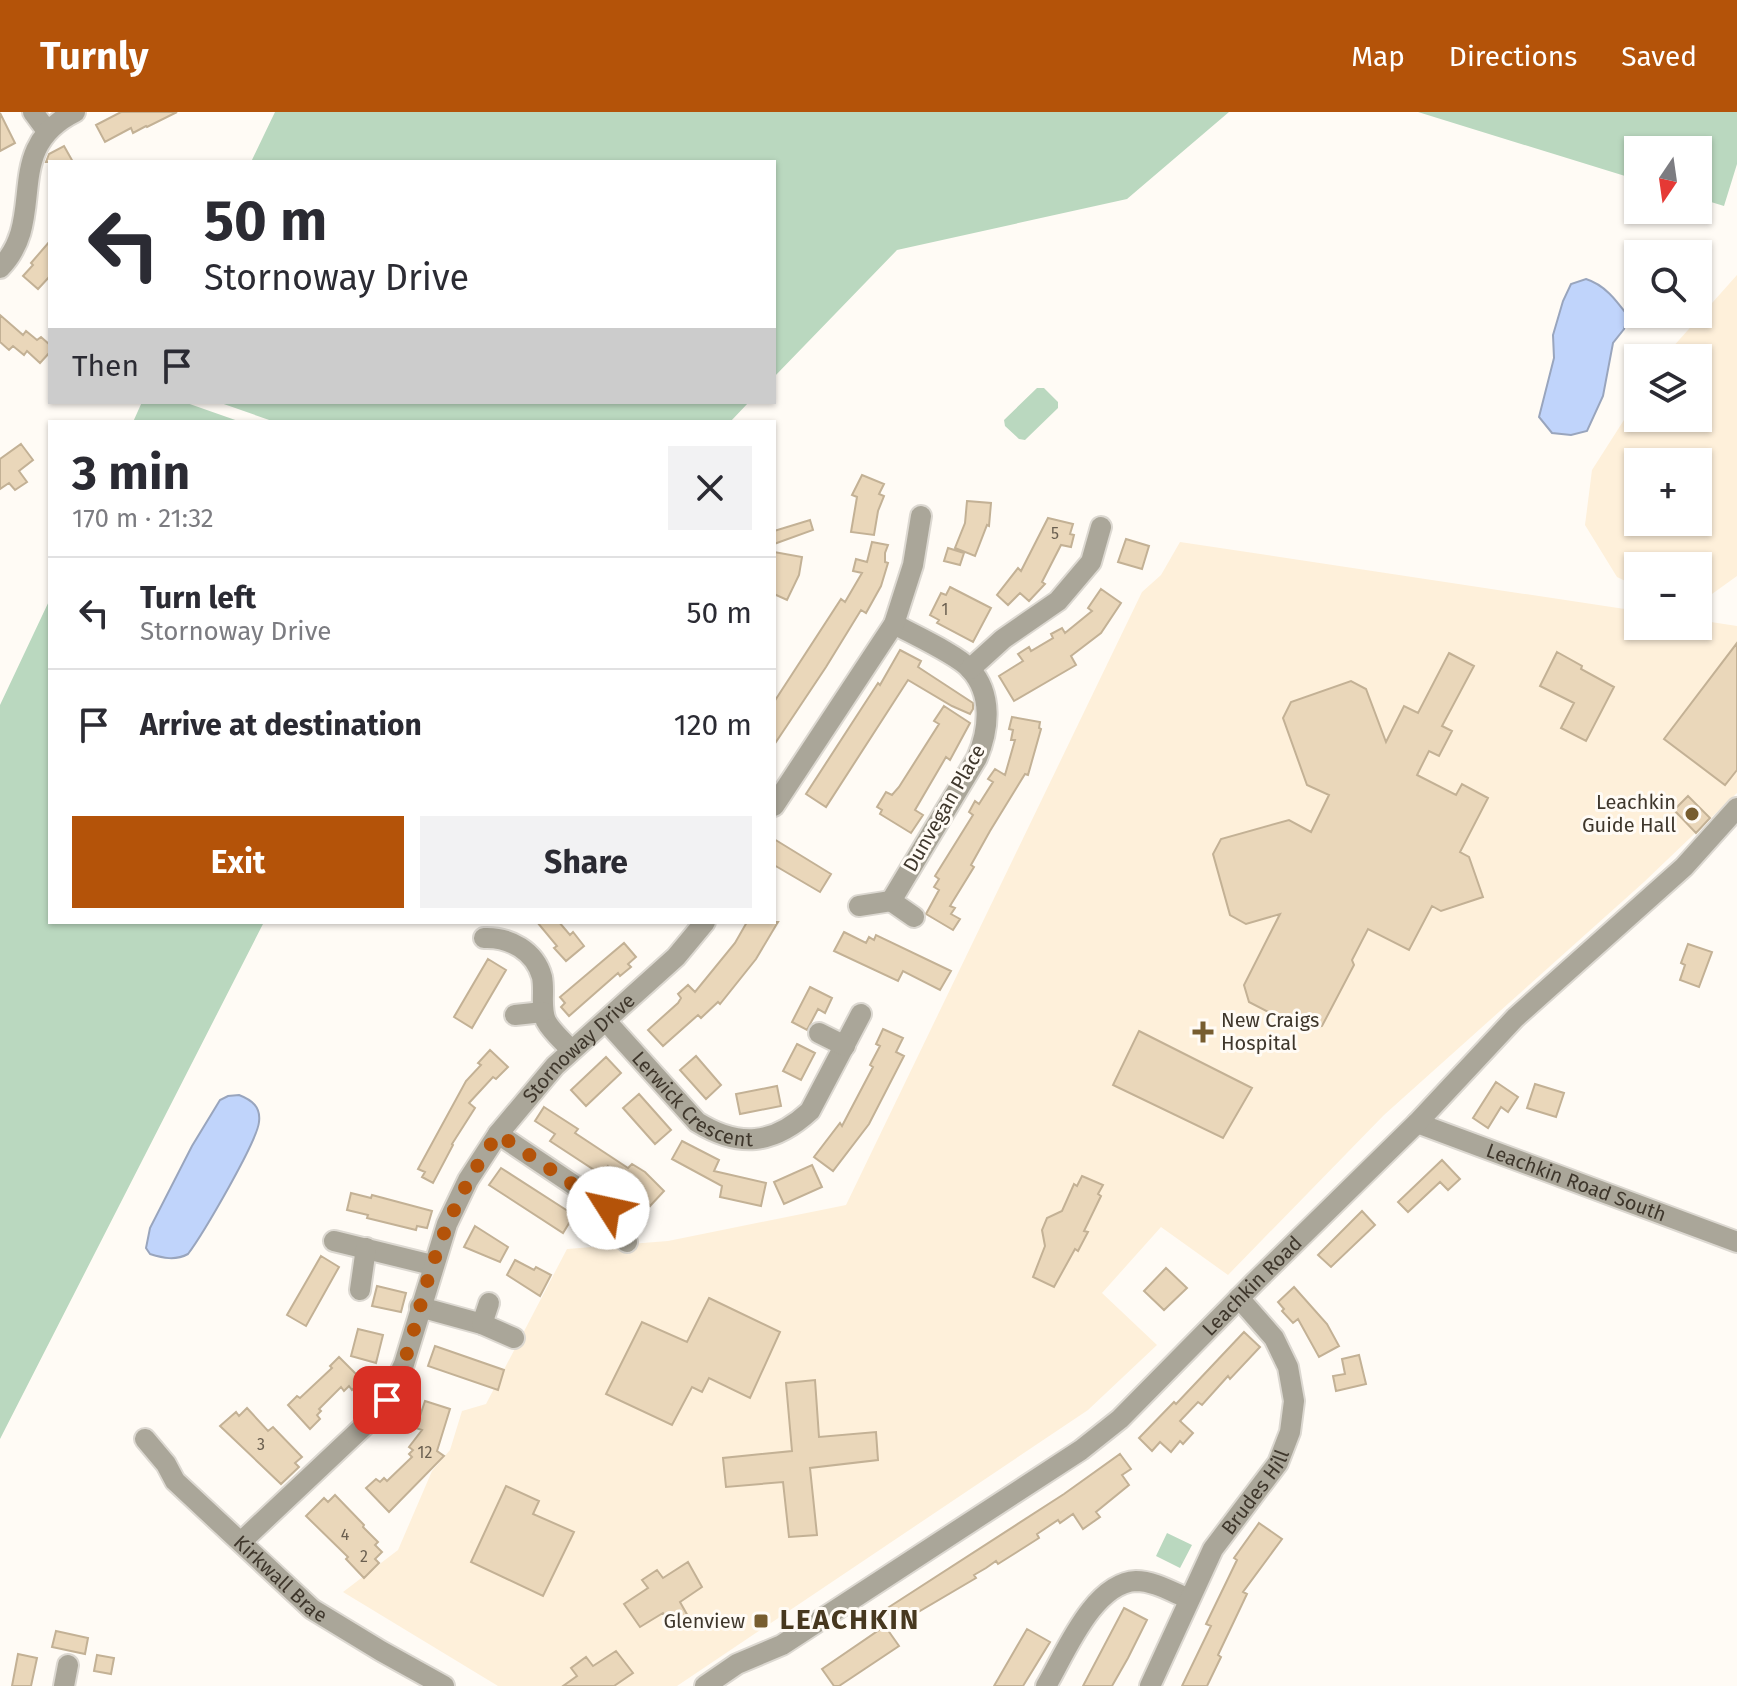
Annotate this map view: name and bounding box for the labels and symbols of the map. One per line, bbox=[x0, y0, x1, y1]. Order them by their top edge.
north arrow bbox=[1624, 136, 1712, 224]
house number: 5 bbox=[1051, 524, 1059, 543]
house number: 1 bbox=[942, 600, 948, 619]
street label: Dunvegan Place bbox=[898, 740, 990, 876]
place label: Leachkin Guide Hall bbox=[1582, 790, 1676, 837]
marker: Leachkin Guide Hall bbox=[1683, 805, 1701, 823]
street label: Stornoway Drive bbox=[517, 988, 640, 1108]
place label: New Craigs Hospital bbox=[1221, 1008, 1319, 1055]
marker: New Craigs Hospital bbox=[1192, 1021, 1214, 1043]
street label: Lerwick Crescent bbox=[627, 1046, 754, 1151]
street label: Leachkin Road South bbox=[1483, 1138, 1670, 1227]
position arrow bbox=[566, 1166, 650, 1250]
street label: Leachkin Road bbox=[1197, 1231, 1307, 1341]
pin bbox=[353, 1366, 421, 1434]
house number: 3 bbox=[257, 1435, 265, 1454]
house number: 12 bbox=[418, 1443, 432, 1462]
street label: Brudes Hill bbox=[1216, 1446, 1294, 1539]
house number: 4 bbox=[341, 1525, 350, 1544]
street label: Kirkwall Brae bbox=[229, 1530, 332, 1627]
house number: 2 bbox=[360, 1547, 368, 1566]
district label: LEACHKIN bbox=[780, 1603, 920, 1636]
place label: Glenview bbox=[663, 1609, 745, 1633]
marker: Glenview bbox=[752, 1612, 770, 1630]

